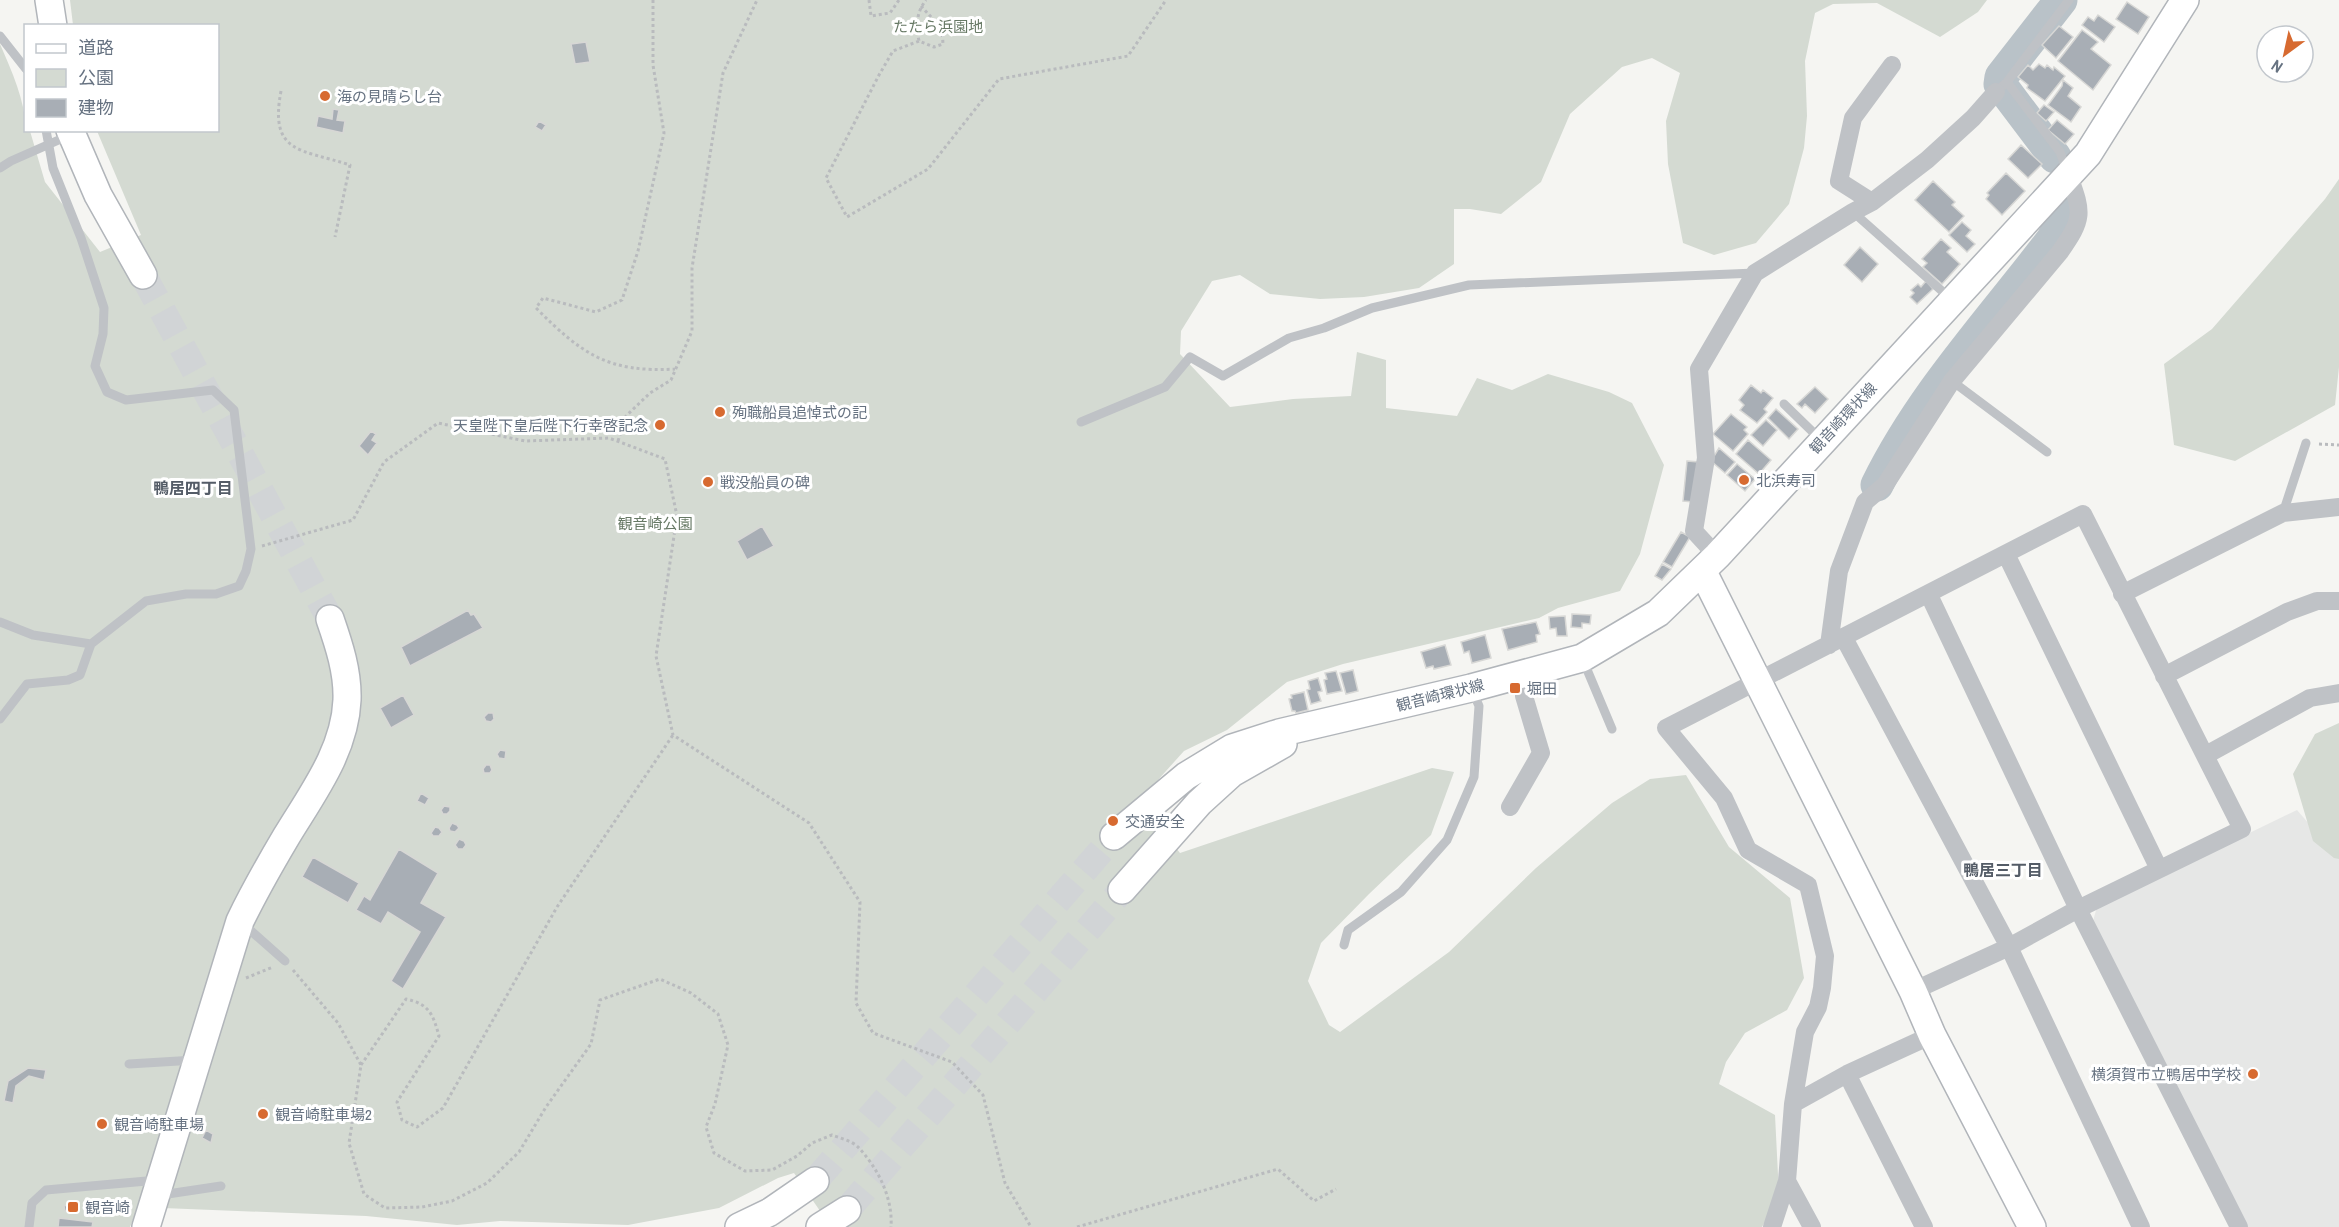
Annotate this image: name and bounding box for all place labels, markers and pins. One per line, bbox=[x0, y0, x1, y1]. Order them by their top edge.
place label: 海の見晴らし台 bbox=[337, 86, 442, 107]
marker: 海の見晴らし台 bbox=[318, 89, 332, 103]
place label: 殉職船員追悼式の記 bbox=[732, 402, 867, 423]
marker: 殉職船員追悼式の記 bbox=[713, 405, 727, 419]
place label: 天皇陛下皇后陛下行幸啓記念 bbox=[453, 415, 648, 436]
marker: 天皇陛下皇后陛下行幸啓記念 bbox=[653, 418, 667, 432]
place label: 北浜寿司 bbox=[1756, 470, 1816, 491]
place label: 戦没船員の碑 bbox=[720, 472, 810, 493]
marker: 北浜寿司 bbox=[1737, 473, 1751, 487]
marker: 戦没船員の碑 bbox=[701, 475, 715, 489]
place label: 堀田 bbox=[1527, 678, 1557, 699]
marker: 堀田 bbox=[1508, 681, 1522, 695]
place label: 交通安全 bbox=[1125, 811, 1185, 832]
marker: 交通安全 bbox=[1106, 814, 1120, 828]
place label: 横須賀市立鴨居中学校 bbox=[2091, 1064, 2241, 1085]
marker: 横須賀市立鴨居中学校 bbox=[2246, 1067, 2260, 1081]
place label: 観音崎駐車場2 bbox=[275, 1104, 372, 1125]
marker: 観音崎駐車場2 bbox=[256, 1107, 270, 1121]
place label: 観音崎駐車場 bbox=[114, 1114, 204, 1135]
marker: 観音崎駐車場 bbox=[95, 1117, 109, 1131]
place label: 観音崎 bbox=[85, 1197, 130, 1218]
marker: 観音崎 bbox=[66, 1200, 80, 1214]

